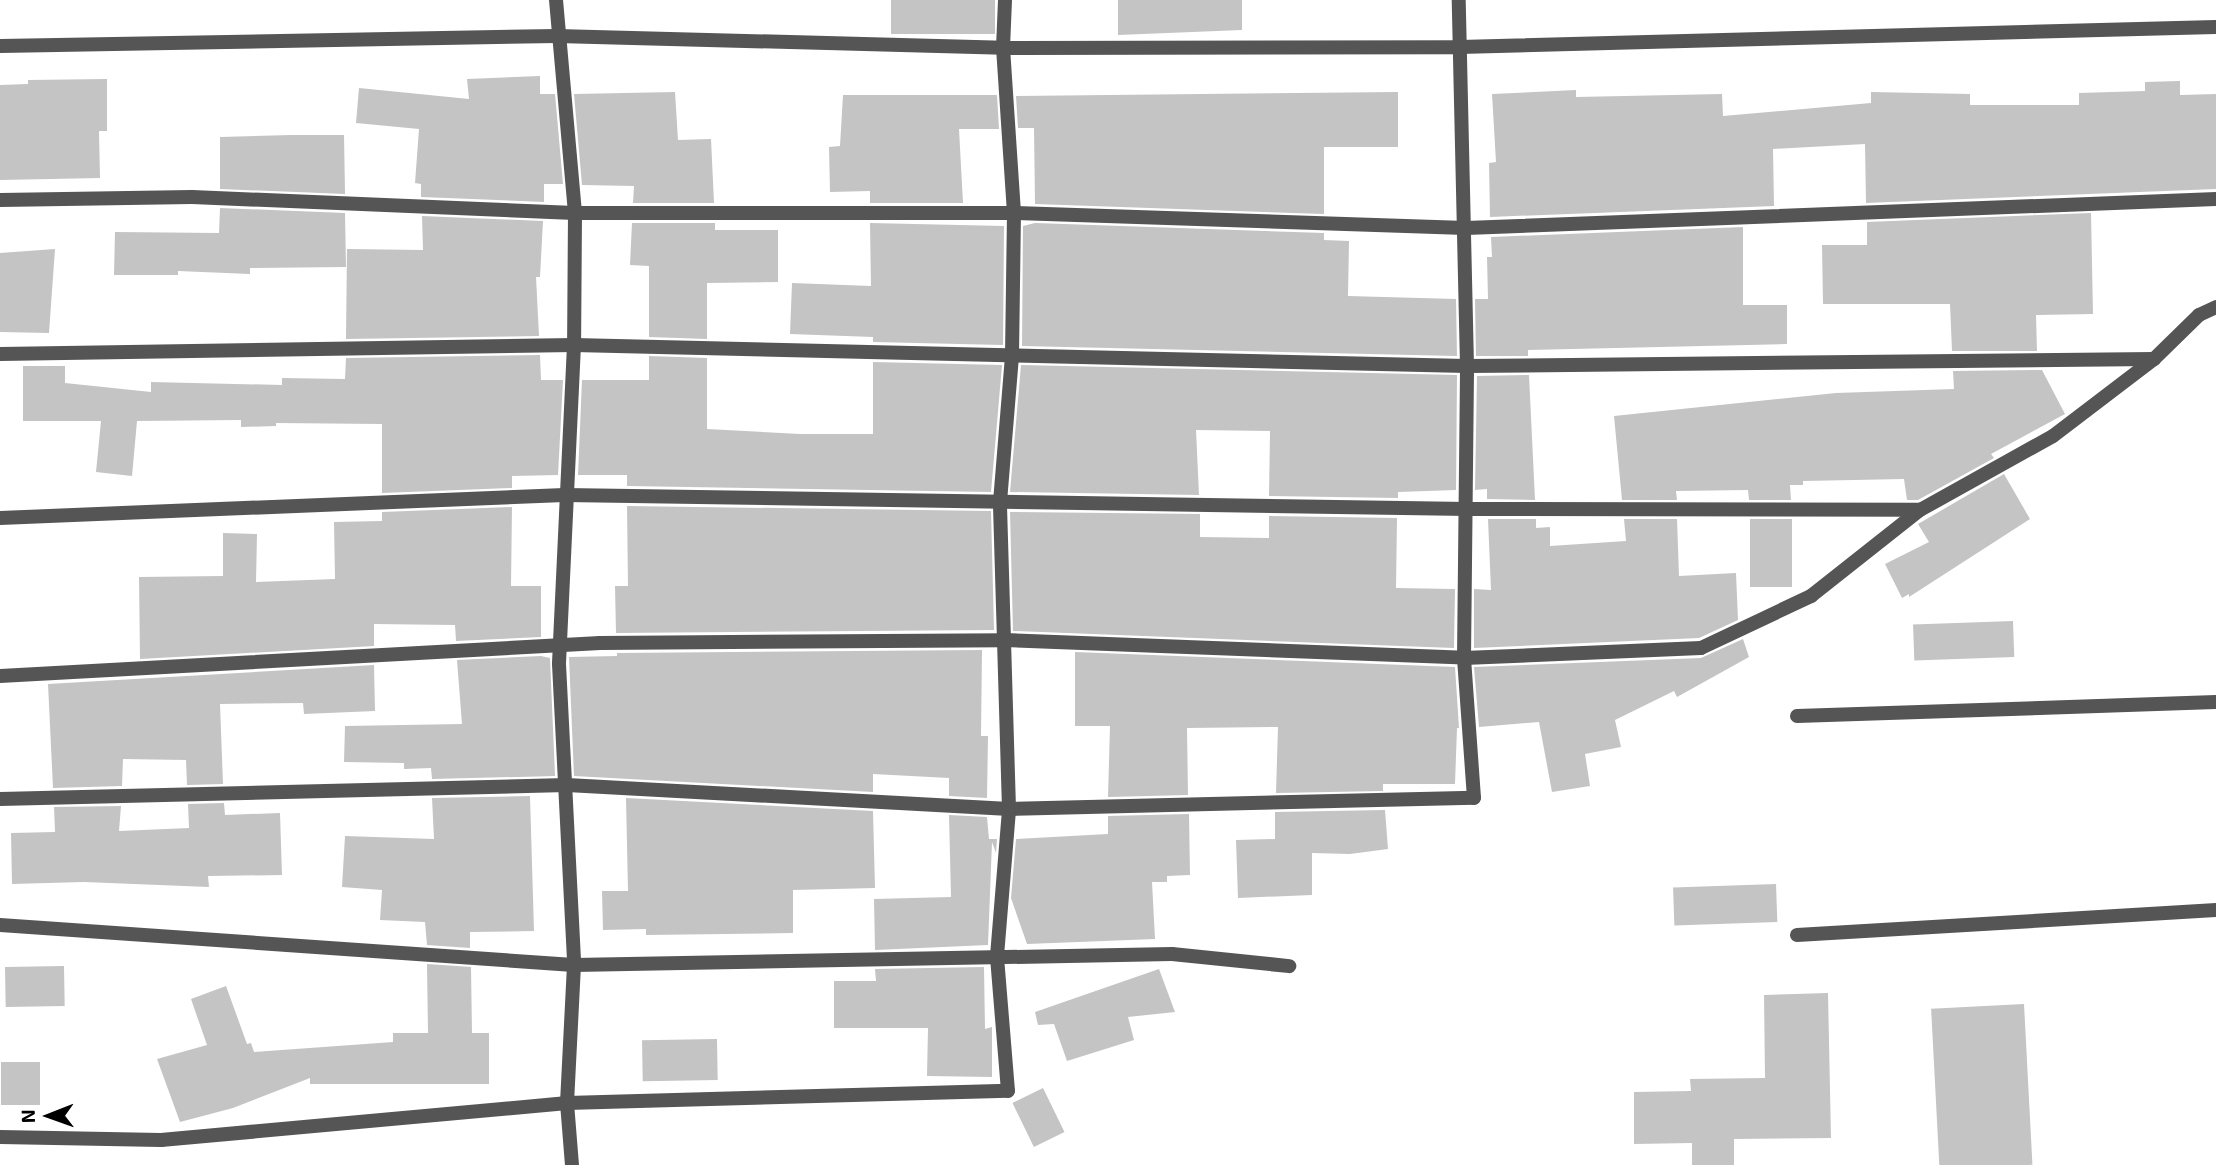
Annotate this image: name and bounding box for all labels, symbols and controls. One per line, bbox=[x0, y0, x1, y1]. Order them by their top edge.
north arrow bbox=[14, 1081, 84, 1151]
text: N bbox=[16, 1109, 39, 1123]

